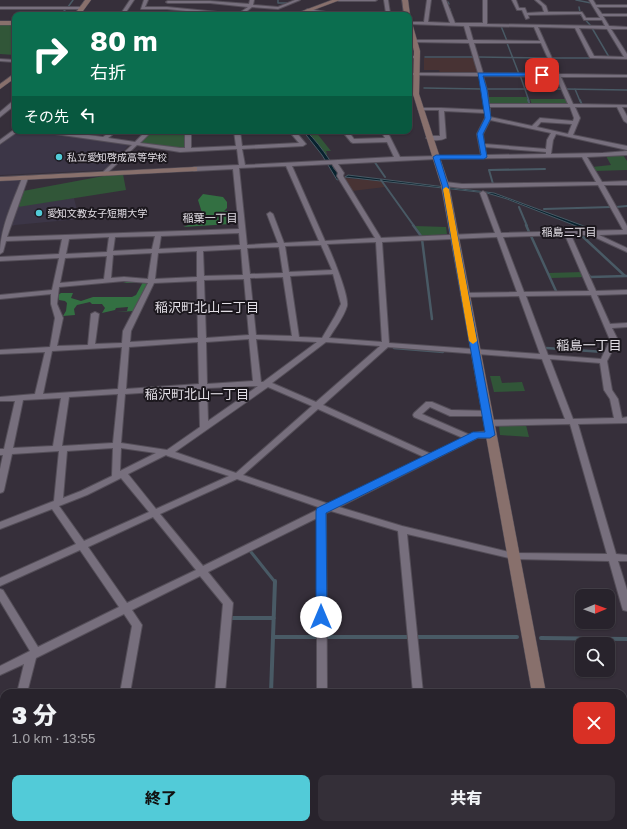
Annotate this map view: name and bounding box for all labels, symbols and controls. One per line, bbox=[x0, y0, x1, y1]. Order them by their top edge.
text: 80 m bbox=[90, 24, 158, 57]
icon: right bbox=[24, 28, 76, 80]
pin bbox=[525, 58, 559, 92]
text: 右折 bbox=[90, 61, 126, 83]
icon: arrive bbox=[531, 64, 553, 86]
icon: left bbox=[77, 104, 99, 126]
text: その先 bbox=[24, 107, 69, 125]
place label: 私立愛知啓成高等学校 bbox=[67, 151, 167, 163]
marker: 私立愛知啓成高等学校 bbox=[54, 152, 64, 162]
place label: 愛知文教女子短期大学 bbox=[47, 207, 147, 219]
marker: 愛知文教女子短期大学 bbox=[34, 208, 44, 218]
district label: 稲葉一丁目 bbox=[183, 211, 238, 224]
district label: 稲島二丁目 bbox=[542, 225, 597, 238]
district label: 稲沢町北山二丁目 bbox=[155, 299, 259, 315]
district label: 稲島一丁目 bbox=[556, 337, 622, 353]
district label: 稲沢町北山一丁目 bbox=[145, 386, 249, 402]
north arrow bbox=[575, 589, 615, 629]
map controls bbox=[575, 589, 615, 677]
position arrow bbox=[300, 596, 342, 638]
button: search bbox=[575, 637, 615, 677]
text: 3 分 bbox=[12, 700, 57, 729]
button: close bbox=[573, 702, 615, 744]
text: 1.0 km · 13:55 bbox=[12, 730, 96, 746]
button: 終了 bbox=[12, 775, 310, 821]
button: 共有 bbox=[318, 775, 615, 821]

